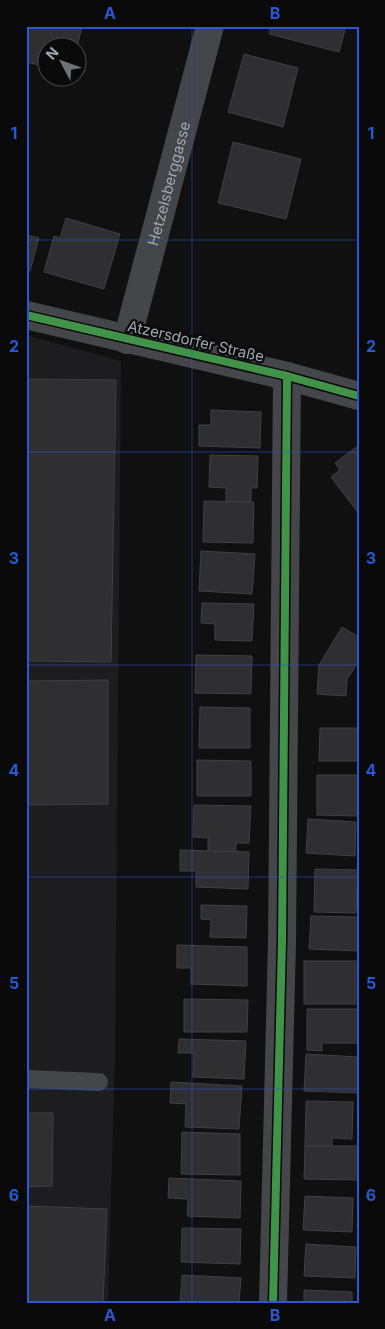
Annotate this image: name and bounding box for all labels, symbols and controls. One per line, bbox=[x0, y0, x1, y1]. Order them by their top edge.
text: A bbox=[104, 3, 116, 23]
text: B bbox=[270, 3, 280, 23]
north arrow bbox=[38, 38, 88, 88]
text: N bbox=[42, 44, 62, 63]
street label: Hetzelsberggasse bbox=[143, 119, 194, 248]
text: 1 bbox=[11, 123, 17, 143]
text: 1 bbox=[368, 123, 374, 143]
street label: Atzersdorfer Straße bbox=[126, 316, 266, 366]
text: 2 bbox=[9, 336, 19, 356]
text: 2 bbox=[366, 336, 376, 356]
text: 3 bbox=[9, 548, 19, 568]
text: 3 bbox=[366, 548, 376, 568]
text: 4 bbox=[9, 760, 20, 780]
text: 4 bbox=[366, 760, 377, 780]
text: 5 bbox=[9, 973, 19, 993]
text: 5 bbox=[366, 973, 376, 993]
text: 6 bbox=[9, 1185, 19, 1205]
text: 6 bbox=[366, 1185, 376, 1205]
text: A bbox=[104, 1305, 116, 1325]
text: B bbox=[270, 1305, 280, 1325]

